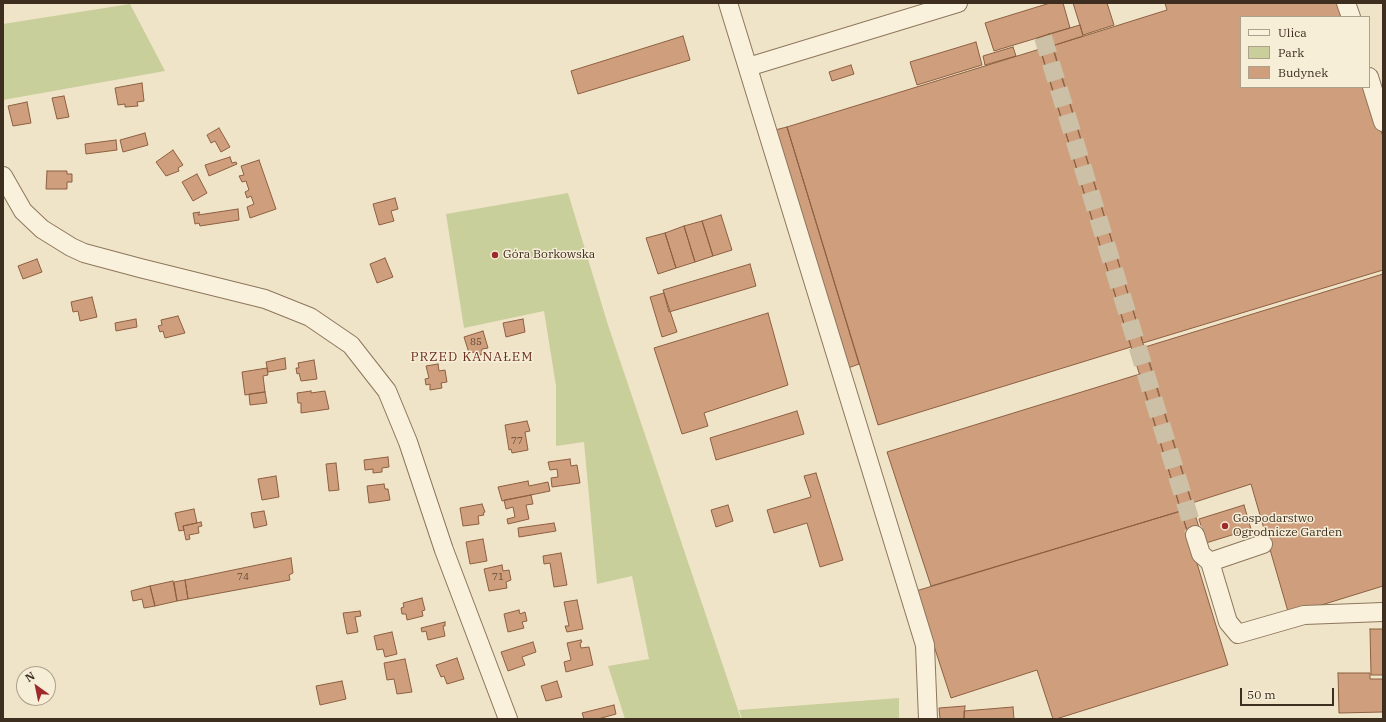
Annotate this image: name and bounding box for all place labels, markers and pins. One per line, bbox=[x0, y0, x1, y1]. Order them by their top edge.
place label: Góra Borkowska bbox=[503, 248, 595, 262]
marker: Góra Borkowska bbox=[490, 250, 500, 260]
place label: Gospodarstwo Ogrodnicze Garden bbox=[1233, 512, 1342, 540]
marker: Gospodarstwo Ogrodnicze Garden bbox=[1220, 521, 1230, 531]

